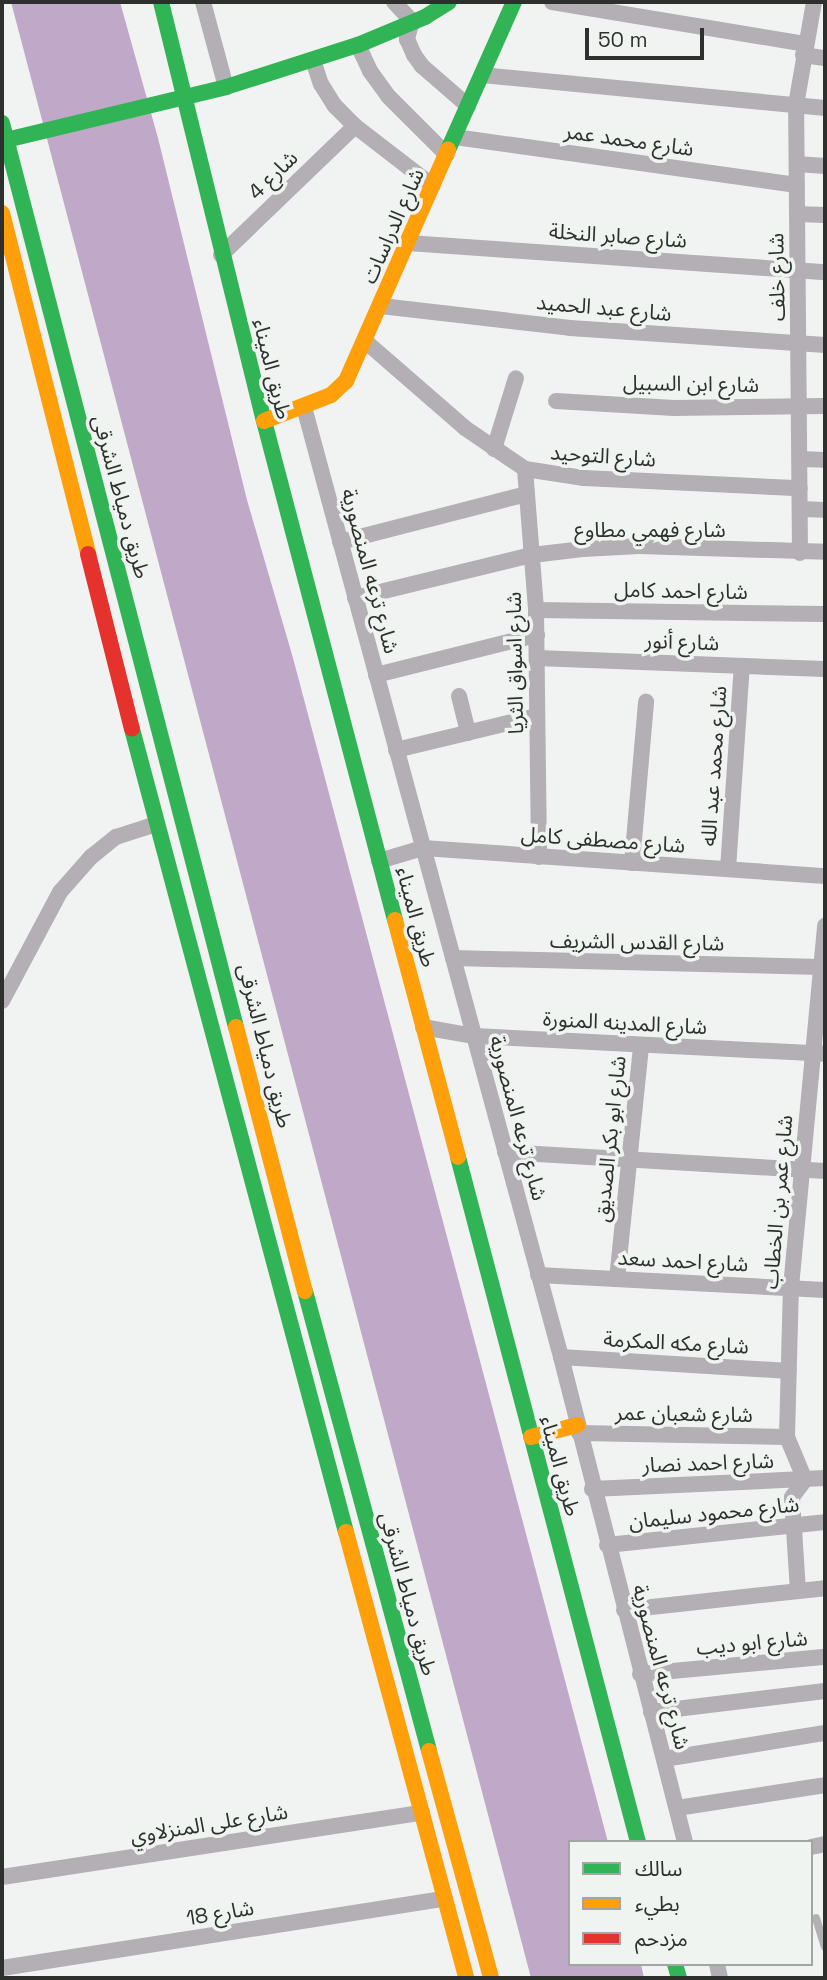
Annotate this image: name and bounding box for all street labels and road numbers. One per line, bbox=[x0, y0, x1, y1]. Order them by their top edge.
street label: شارع محمد عمر bbox=[563, 118, 695, 162]
street label: شارع 4 bbox=[243, 145, 303, 205]
street label: شارع الدراسات bbox=[356, 164, 430, 288]
street label: شارع صابر النخلة bbox=[548, 219, 688, 253]
street label: شارع خلف bbox=[764, 233, 790, 321]
street label: شارع عبد الحميد bbox=[535, 290, 673, 326]
street label: طريق الميناء bbox=[247, 316, 297, 422]
street label: شارع ابن السبيل bbox=[623, 370, 759, 398]
street label: طريق دمياط الشرقى bbox=[87, 412, 155, 582]
street label: شارع التوحيد bbox=[549, 440, 657, 472]
street label: شارع ترعه المنصورية bbox=[336, 486, 404, 656]
street label: شارع فهمي مطاوع bbox=[574, 517, 726, 543]
street label: شارع احمد كامل bbox=[614, 577, 748, 605]
street label: شارع اسواق الثريا bbox=[501, 591, 529, 735]
street label: شارع أنور bbox=[644, 628, 720, 656]
street label: شارع محمد عبد الله bbox=[696, 685, 732, 847]
street label: شارع مصطفى كامل bbox=[520, 822, 686, 858]
street label: طريق الميناء bbox=[391, 864, 441, 970]
street label: شارع القدس الشريف bbox=[550, 928, 724, 956]
street label: طريق دمياط الشرقى bbox=[232, 961, 298, 1131]
street label: شارع المدينه المنورة bbox=[542, 1006, 708, 1040]
street label: شارع ترعه المنصورية bbox=[484, 1033, 552, 1203]
street label: شارع ابو بكر الصديق bbox=[589, 1055, 631, 1223]
street label: شارع عمر بن الخطاب bbox=[758, 1114, 798, 1290]
street label: شارع احمد سعد bbox=[617, 1245, 749, 1277]
street label: شارع مكه المكرمة bbox=[603, 1327, 749, 1359]
street label: شارع شعبان عمر bbox=[615, 1400, 753, 1428]
street label: طريق الميناء bbox=[535, 1413, 585, 1519]
street label: شارع احمد نصار bbox=[642, 1448, 774, 1478]
street label: شارع محمود سليمان bbox=[627, 1492, 801, 1534]
street label: طريق دمياط الشرقى bbox=[374, 1509, 442, 1679]
street label: شارع ترعه المنصورية bbox=[627, 1582, 695, 1752]
street label: شارع ابو ديب bbox=[695, 1626, 809, 1660]
street label: شارع على المنزلاوي bbox=[128, 1799, 290, 1849]
street label: شارع 18 bbox=[184, 1895, 256, 1931]

